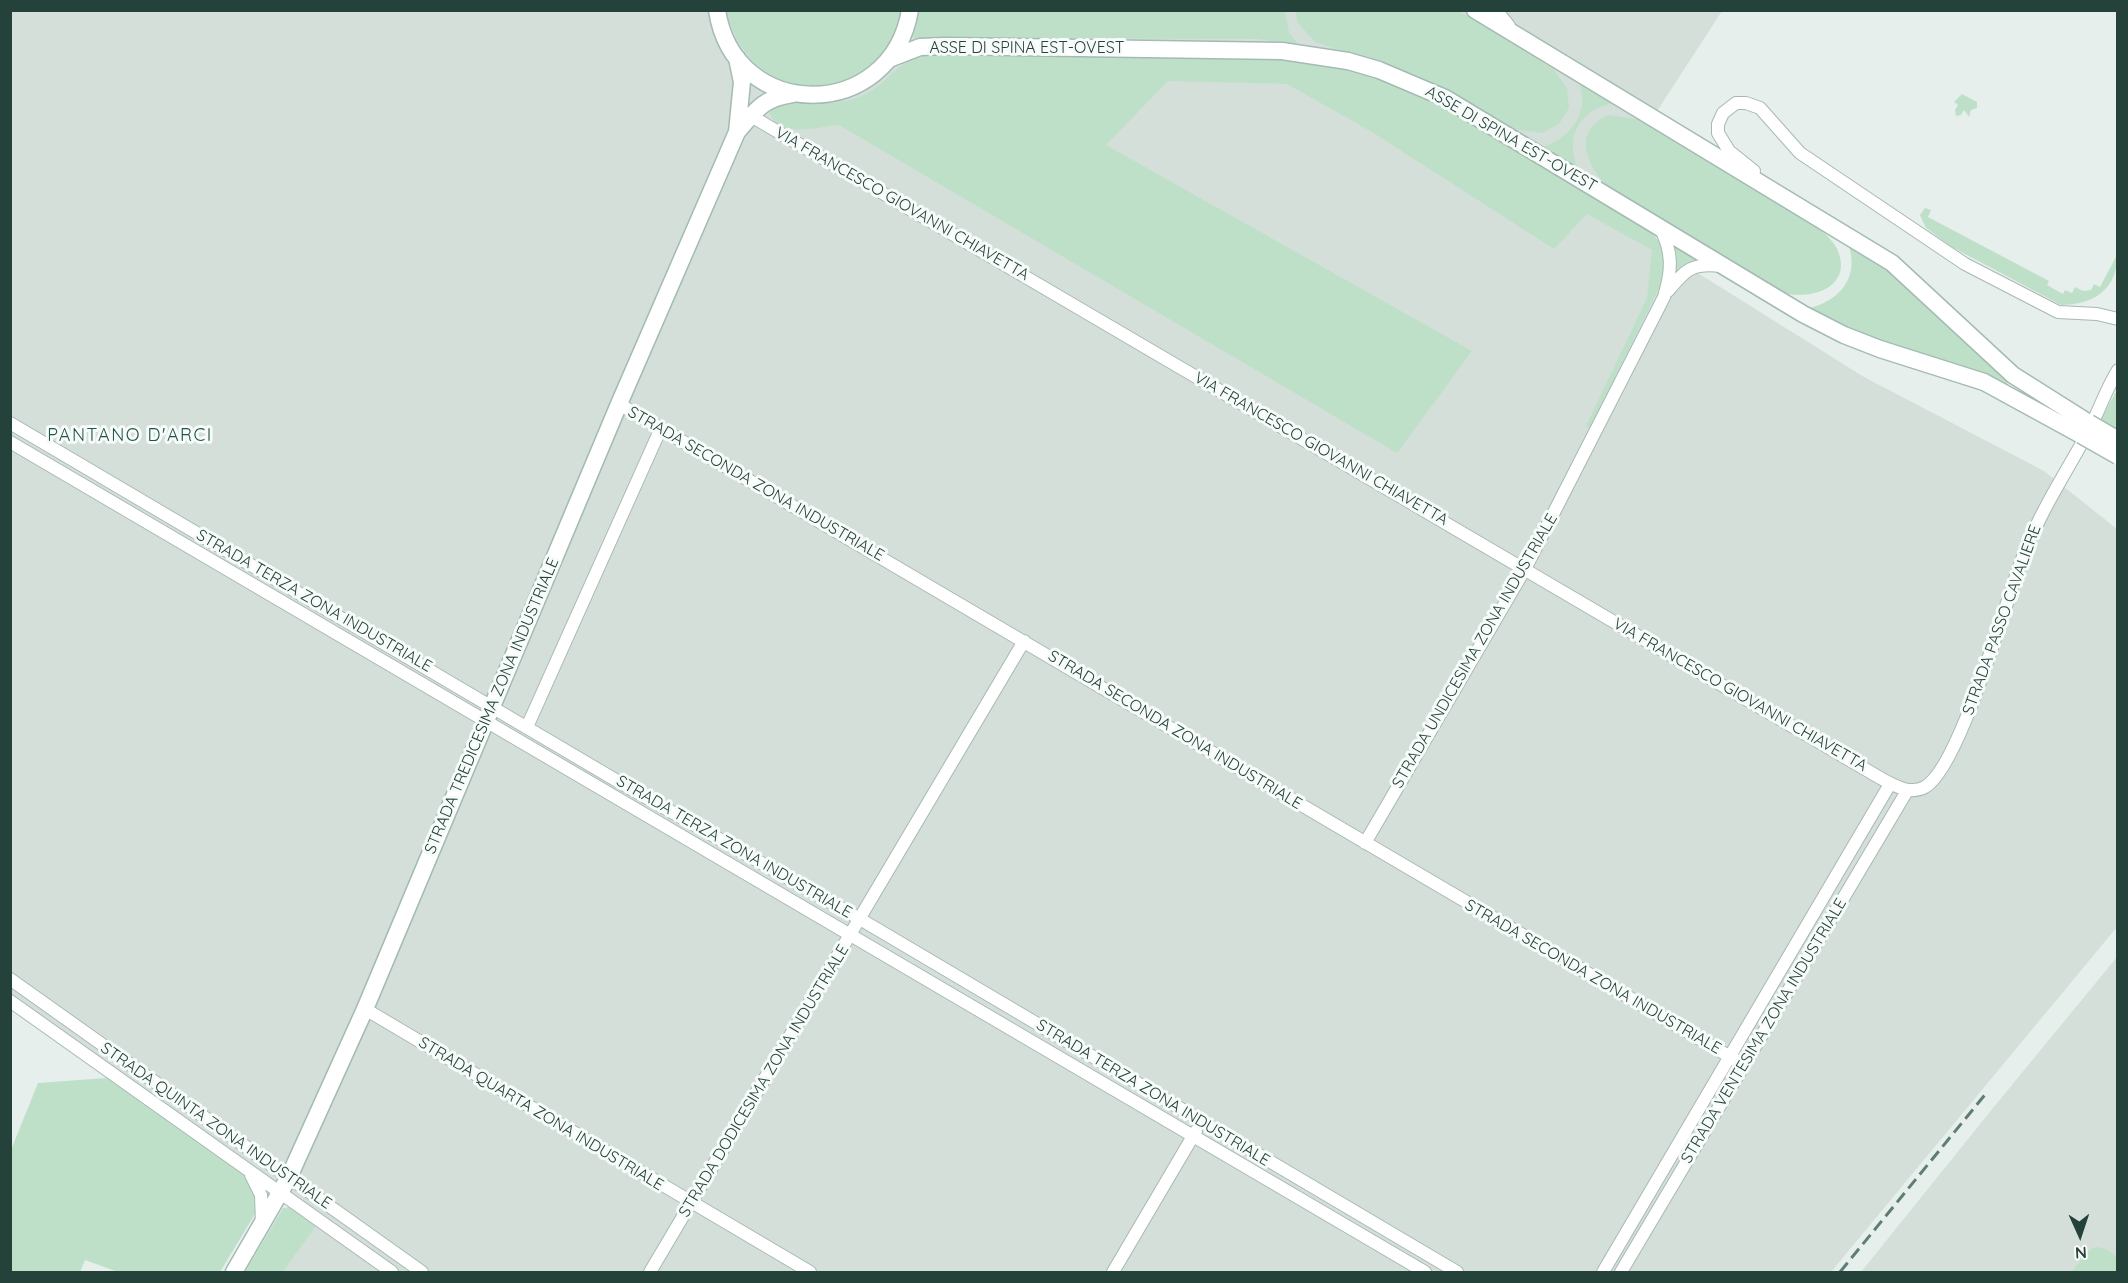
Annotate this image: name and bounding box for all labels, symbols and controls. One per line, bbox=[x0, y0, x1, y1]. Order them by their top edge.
street label: ASSE DI SPINA EST-OVEST bbox=[929, 38, 1125, 58]
street label: ASSE DI SPINA EST-OVEST bbox=[1422, 82, 1600, 196]
street label: VIA FRANCESCO GIOVANNI CHIAVETTA bbox=[772, 123, 1032, 285]
street label: VIA FRANCESCO GIOVANNI CHIAVETTA bbox=[1191, 368, 1451, 530]
street label: STRADA SECONDA ZONA INDUSTRIALE bbox=[624, 402, 888, 566]
district label: PANTANO D'ARCI bbox=[47, 425, 213, 447]
street label: STRADA UNDICESIMA ZONA INDUSTRIALE bbox=[1388, 510, 1562, 792]
street label: STRADA PASSO CAVALIERE bbox=[1959, 522, 2045, 718]
street label: STRADA TERZA ZONA INDUSTRIALE bbox=[193, 525, 435, 677]
street label: STRADA TREDICESIMA ZONA INDUSTRIALE bbox=[421, 555, 563, 857]
street label: VIA FRANCESCO GIOVANNI CHIAVETTA bbox=[1610, 614, 1870, 776]
street label: STRADA SECONDA ZONA INDUSTRIALE bbox=[1044, 646, 1306, 814]
street label: STRADA TERZA ZONA INDUSTRIALE bbox=[613, 771, 855, 923]
street label: STRADA SECONDA ZONA INDUSTRIALE bbox=[1461, 895, 1725, 1059]
street label: STRADA VENTESIMA ZONA INDUSTRIALE bbox=[1677, 895, 1851, 1167]
street label: STRADA DODICESIMA ZONA INDUSTRIALE bbox=[675, 941, 853, 1221]
street label: STRADA TERZA ZONA INDUSTRIALE bbox=[1033, 1016, 1273, 1170]
street label: STRADA QUARTA ZONA INDUSTRIALE bbox=[415, 1033, 667, 1195]
street label: STRADA QUINTA ZONA INDUSTRIALE bbox=[97, 1039, 335, 1213]
north arrow bbox=[2050, 1205, 2110, 1265]
text: N bbox=[2075, 1243, 2087, 1263]

